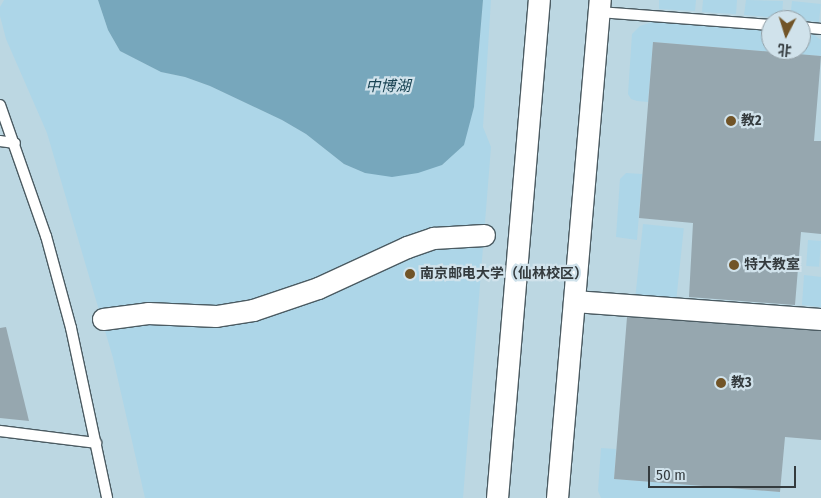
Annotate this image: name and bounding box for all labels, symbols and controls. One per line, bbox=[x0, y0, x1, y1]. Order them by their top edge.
north arrow bbox=[761, 10, 811, 60]
text: 北 bbox=[777, 40, 792, 59]
water label: 中博湖 bbox=[366, 78, 410, 96]
place label: 教2 bbox=[741, 113, 761, 129]
marker: 教2 bbox=[725, 115, 737, 127]
place label: 特大教室 bbox=[744, 257, 800, 273]
marker: 特大教室 bbox=[728, 259, 740, 271]
place label: 南京邮电大学（仙林校区） bbox=[420, 266, 588, 282]
marker: 南京邮电大学（仙林校区） bbox=[404, 268, 416, 280]
place label: 教3 bbox=[731, 375, 752, 391]
marker: 教3 bbox=[715, 377, 727, 389]
scale bar bbox=[651, 456, 798, 488]
text: 50 m bbox=[656, 466, 686, 484]

